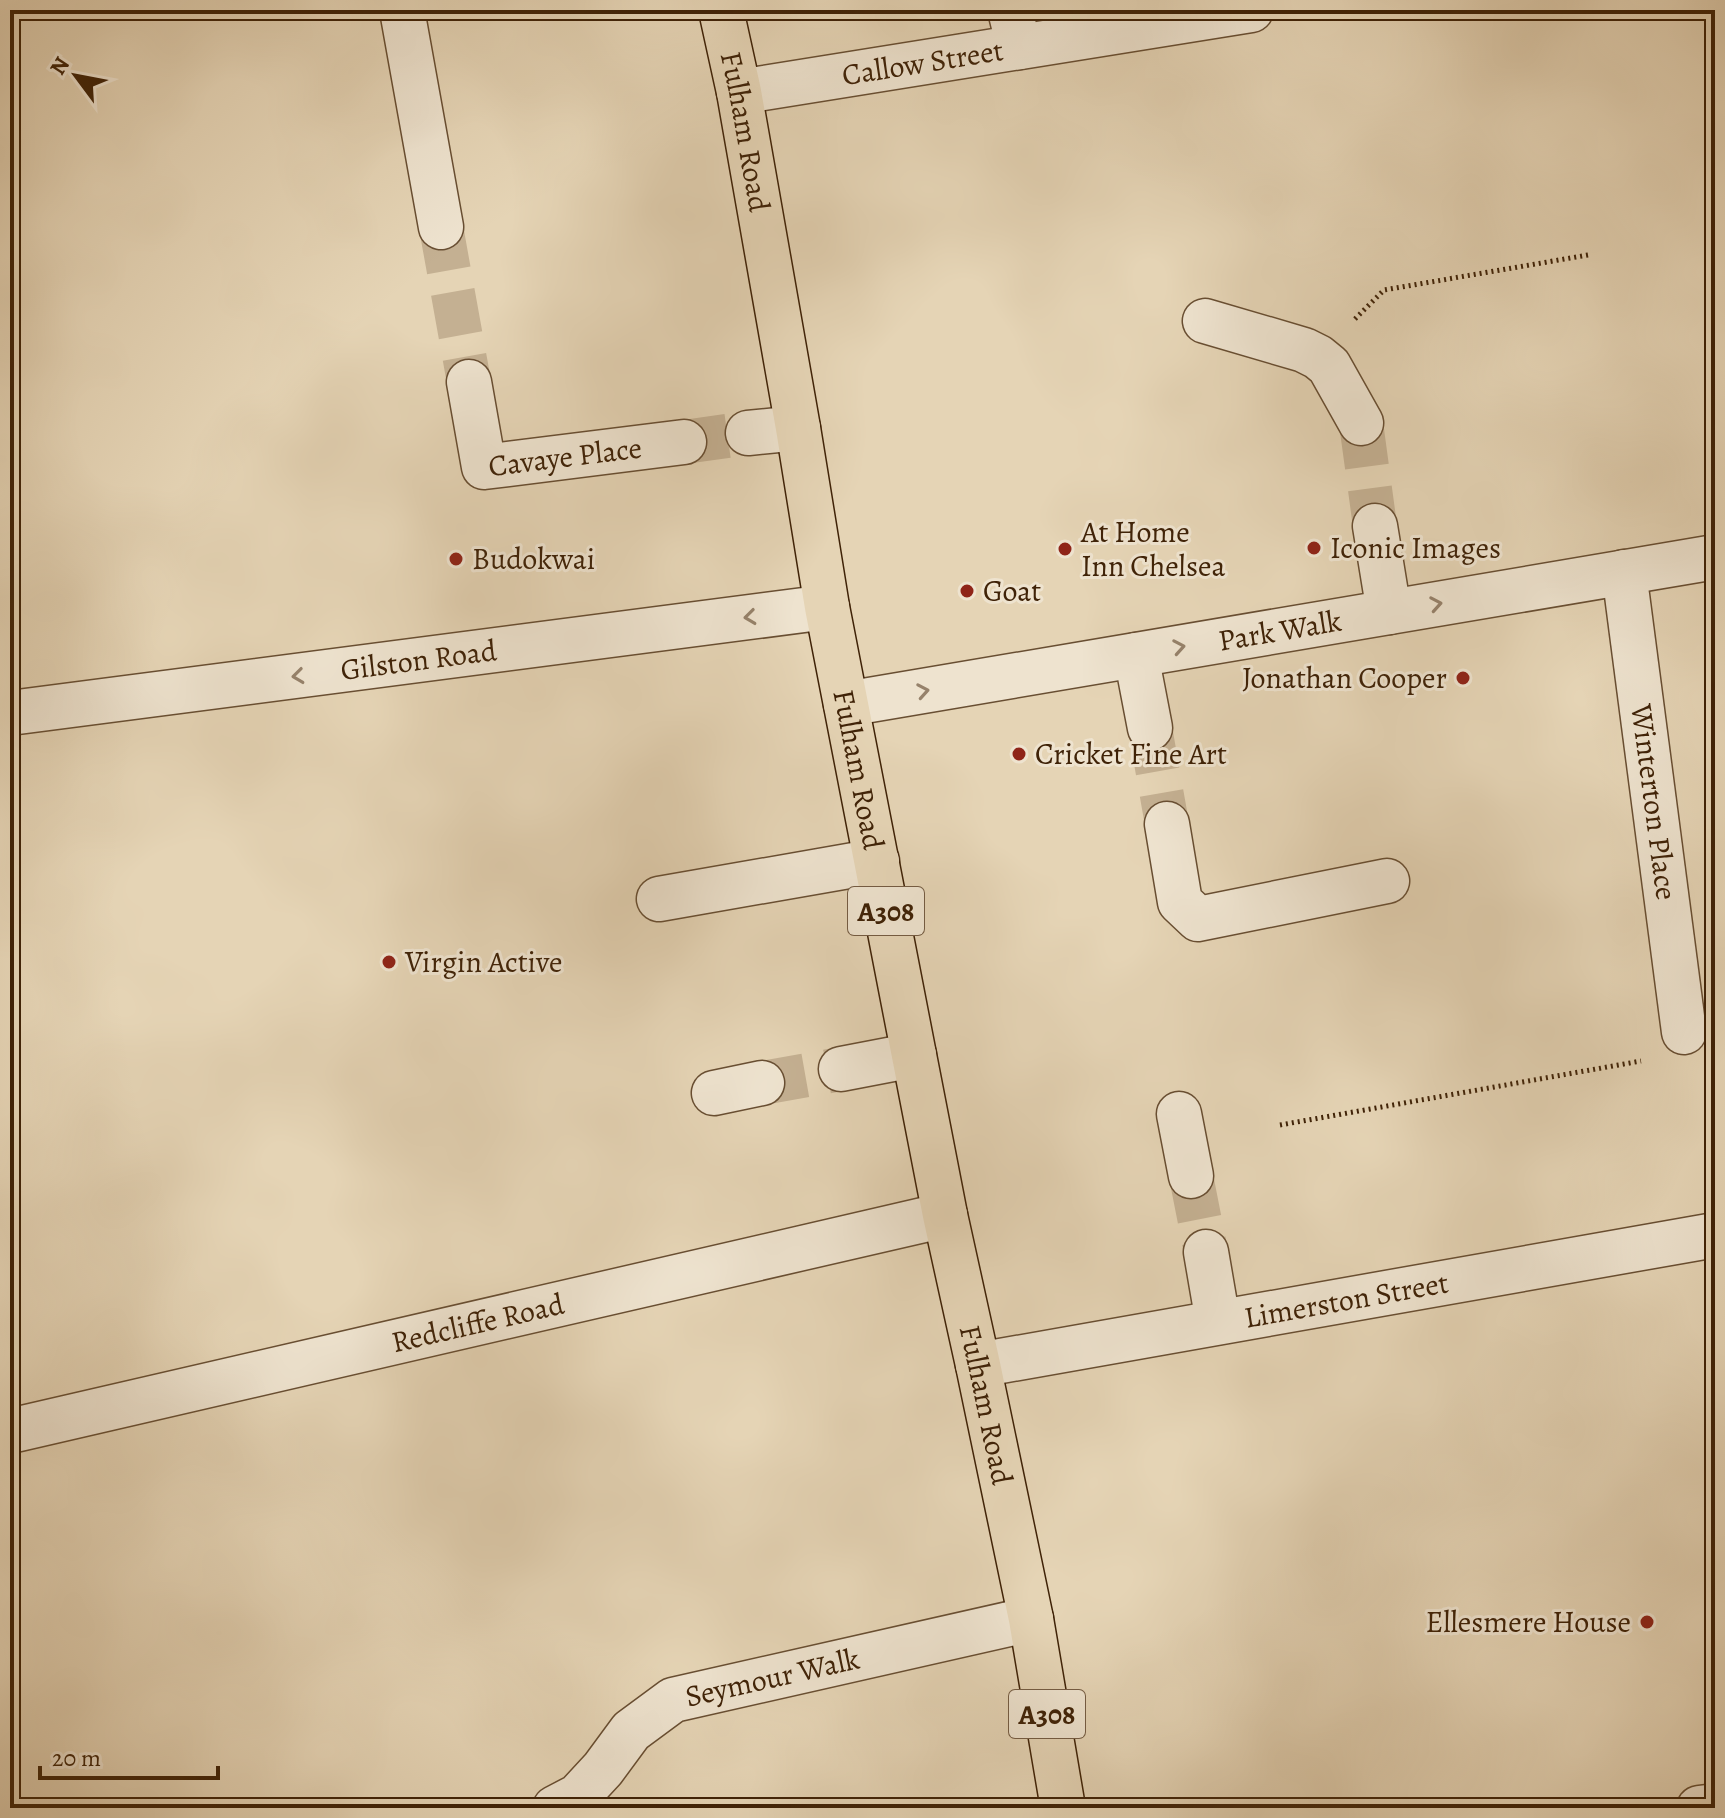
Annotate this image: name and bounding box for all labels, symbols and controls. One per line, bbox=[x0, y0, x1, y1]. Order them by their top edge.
street label: Callow Street bbox=[839, 30, 1006, 95]
north arrow bbox=[36, 36, 116, 116]
street label: Fulham Road bbox=[711, 48, 780, 216]
text: N bbox=[43, 51, 77, 81]
street label: Cavaye Place bbox=[486, 427, 644, 486]
place label: At Home Inn Chelsea bbox=[1080, 512, 1225, 586]
place label: Iconic Images bbox=[1330, 528, 1501, 568]
place label: Budokwai bbox=[472, 539, 595, 579]
marker: Iconic Images bbox=[1305, 539, 1323, 557]
marker: At Home Inn Chelsea bbox=[1056, 540, 1074, 558]
marker: Budokwai bbox=[447, 550, 465, 568]
place label: Goat bbox=[983, 571, 1041, 611]
marker: Goat bbox=[958, 582, 976, 600]
one-way arrow bbox=[1429, 597, 1443, 614]
street label: Park Walk bbox=[1215, 601, 1344, 661]
one-way arrow bbox=[743, 608, 757, 625]
street label: Gilston Road bbox=[338, 630, 500, 690]
one-way arrow bbox=[1173, 640, 1186, 657]
place label: Jonathan Cooper bbox=[1242, 658, 1447, 698]
one-way arrow bbox=[291, 667, 305, 684]
marker: Jonathan Cooper bbox=[1454, 669, 1472, 687]
one-way arrow bbox=[916, 683, 930, 700]
street label: Fulham Road bbox=[823, 686, 894, 854]
street label: Winterton Place bbox=[1621, 701, 1687, 903]
place label: Cricket Fine Art bbox=[1035, 734, 1227, 774]
marker: Cricket Fine Art bbox=[1010, 745, 1028, 763]
road number: A308 bbox=[848, 887, 924, 935]
place label: Virgin Active bbox=[404, 942, 562, 982]
marker: Virgin Active bbox=[380, 953, 398, 971]
street label: Limerston Street bbox=[1241, 1262, 1452, 1338]
street label: Redcliffe Road bbox=[388, 1283, 569, 1362]
street label: Fulham Road bbox=[950, 1321, 1023, 1489]
place label: Ellesmere House bbox=[1425, 1602, 1631, 1642]
marker: Ellesmere House bbox=[1638, 1613, 1656, 1631]
street label: Seymour Walk bbox=[681, 1638, 863, 1717]
road number: A308 bbox=[1009, 1690, 1085, 1738]
scale bar bbox=[40, 1730, 218, 1780]
text: 20 m bbox=[52, 1742, 101, 1774]

